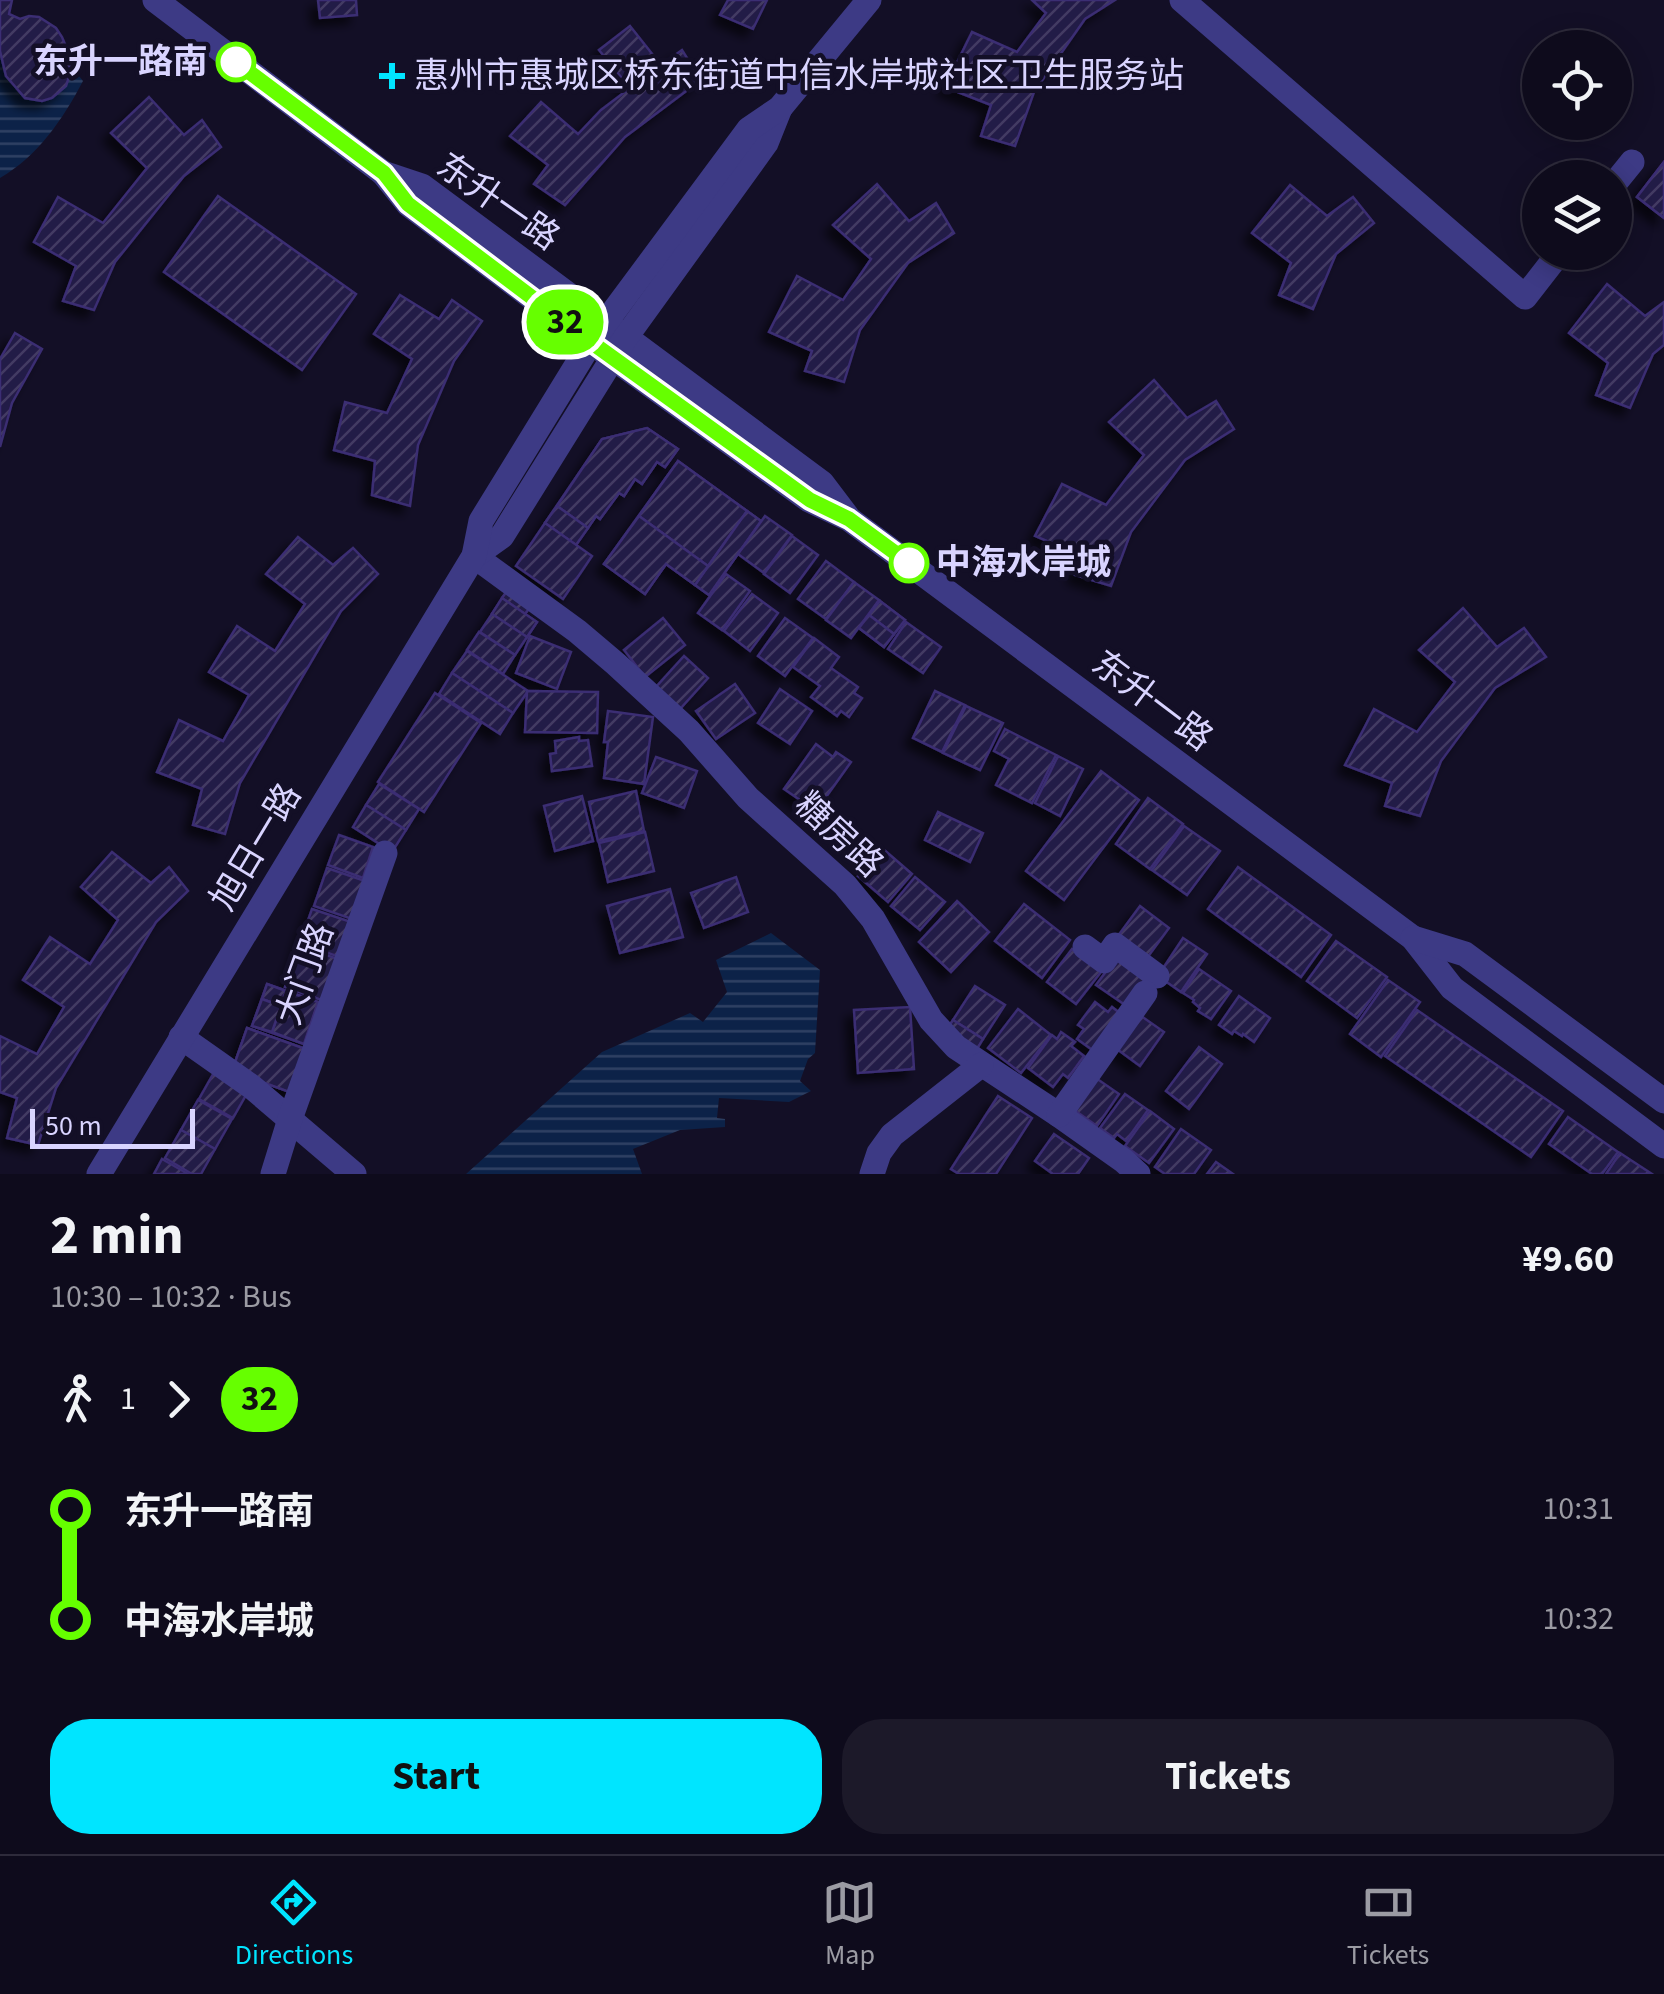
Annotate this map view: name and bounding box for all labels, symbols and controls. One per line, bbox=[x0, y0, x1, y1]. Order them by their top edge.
map controls bbox=[1522, 30, 1632, 270]
button: locate bbox=[1522, 30, 1632, 140]
place label: 东升一路南 bbox=[33, 37, 208, 87]
marker: 东升一路南 bbox=[217, 43, 255, 81]
place label: 惠州市惠城区桥东街道中信水岸城社区卫生服务站 bbox=[414, 51, 1184, 101]
marker: 惠州市惠城区桥东街道中信水岸城社区卫生服务站 bbox=[379, 63, 405, 89]
street label: 东升一路 bbox=[426, 141, 570, 263]
button: layers bbox=[1522, 160, 1632, 270]
line badge: 32 bbox=[520, 290, 610, 354]
text: 32 bbox=[547, 297, 583, 347]
place label: 中海水岸城 bbox=[936, 538, 1111, 588]
marker: 中海水岸城 bbox=[890, 544, 928, 582]
street label: 东升一路 bbox=[1081, 639, 1223, 763]
street label: 旭日一路 bbox=[199, 774, 313, 920]
street label: 糖房路 bbox=[784, 781, 894, 889]
street label: 大门路 bbox=[264, 916, 346, 1032]
scale bar bbox=[30, 1104, 195, 1148]
text: 50 m bbox=[45, 1106, 102, 1146]
text: 2 min bbox=[50, 1197, 184, 1275]
text: ¥9.60 bbox=[1522, 1232, 1614, 1286]
text: 10:30 – 10:32 · Bus bbox=[50, 1274, 292, 1320]
icon: walk bbox=[50, 1372, 105, 1427]
icon: forward bbox=[151, 1372, 206, 1427]
text: 32 bbox=[241, 1374, 278, 1424]
text: 1 bbox=[120, 1376, 136, 1422]
text: 东升一路南 bbox=[124, 1485, 314, 1539]
text: 10:31 bbox=[1542, 1486, 1614, 1532]
text: 中海水岸城 bbox=[124, 1595, 314, 1649]
text: 10:32 bbox=[1542, 1596, 1614, 1642]
button: Start bbox=[50, 1719, 822, 1834]
button: Tickets bbox=[842, 1719, 1614, 1834]
tab: Directions bbox=[235, 1875, 353, 1975]
tab: Map bbox=[822, 1875, 877, 1975]
tab: Tickets bbox=[1347, 1875, 1429, 1975]

